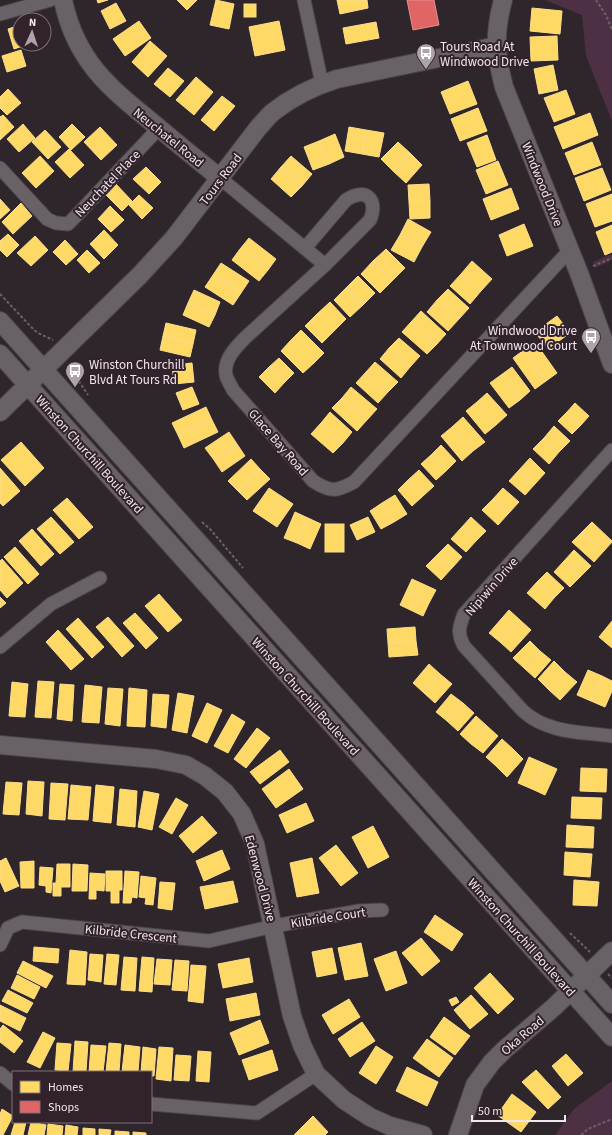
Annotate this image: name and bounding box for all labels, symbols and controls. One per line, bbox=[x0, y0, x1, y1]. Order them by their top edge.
north arrow bbox=[12, 12, 52, 52]
text: N bbox=[28, 15, 37, 30]
place label: Tours Road At Windwood Drive bbox=[440, 38, 529, 71]
bus stop icon: Tours Road At Windwood Drive bbox=[415, 42, 437, 70]
street label: Neuchatel Road bbox=[129, 104, 207, 172]
street label: Windwood Drive bbox=[517, 140, 567, 229]
street label: Neuchatel Place bbox=[71, 146, 144, 221]
street label: Tours Road bbox=[195, 150, 246, 209]
place label: Windwood Drive At Townwood Court bbox=[470, 322, 578, 355]
bus stop icon: Windwood Drive At Townwood Court bbox=[580, 326, 602, 354]
place label: Winston Churchill Blvd At Tours Rd bbox=[89, 356, 184, 389]
bus stop icon: Winston Churchill Blvd At Tours Rd bbox=[64, 360, 86, 388]
street label: Winston Churchill Boulevard bbox=[31, 392, 147, 518]
street label: Glace Bay Road bbox=[244, 405, 312, 480]
street label: Nipiwin Drive bbox=[461, 553, 522, 620]
street label: Winston Churchill Boulevard bbox=[247, 634, 363, 760]
street label: Edenwood Drive bbox=[240, 833, 280, 924]
street label: Winston Churchill Boulevard bbox=[463, 875, 579, 1001]
street label: Kilbride Court bbox=[289, 903, 368, 933]
street label: Kilbride Crescent bbox=[84, 920, 178, 948]
street label: Oka Road bbox=[497, 1012, 548, 1060]
legend bbox=[12, 1071, 152, 1123]
text: Homes bbox=[48, 1079, 83, 1096]
scale bar bbox=[472, 1097, 565, 1123]
text: Shops bbox=[48, 1099, 79, 1116]
text: 50 m bbox=[478, 1103, 502, 1120]

